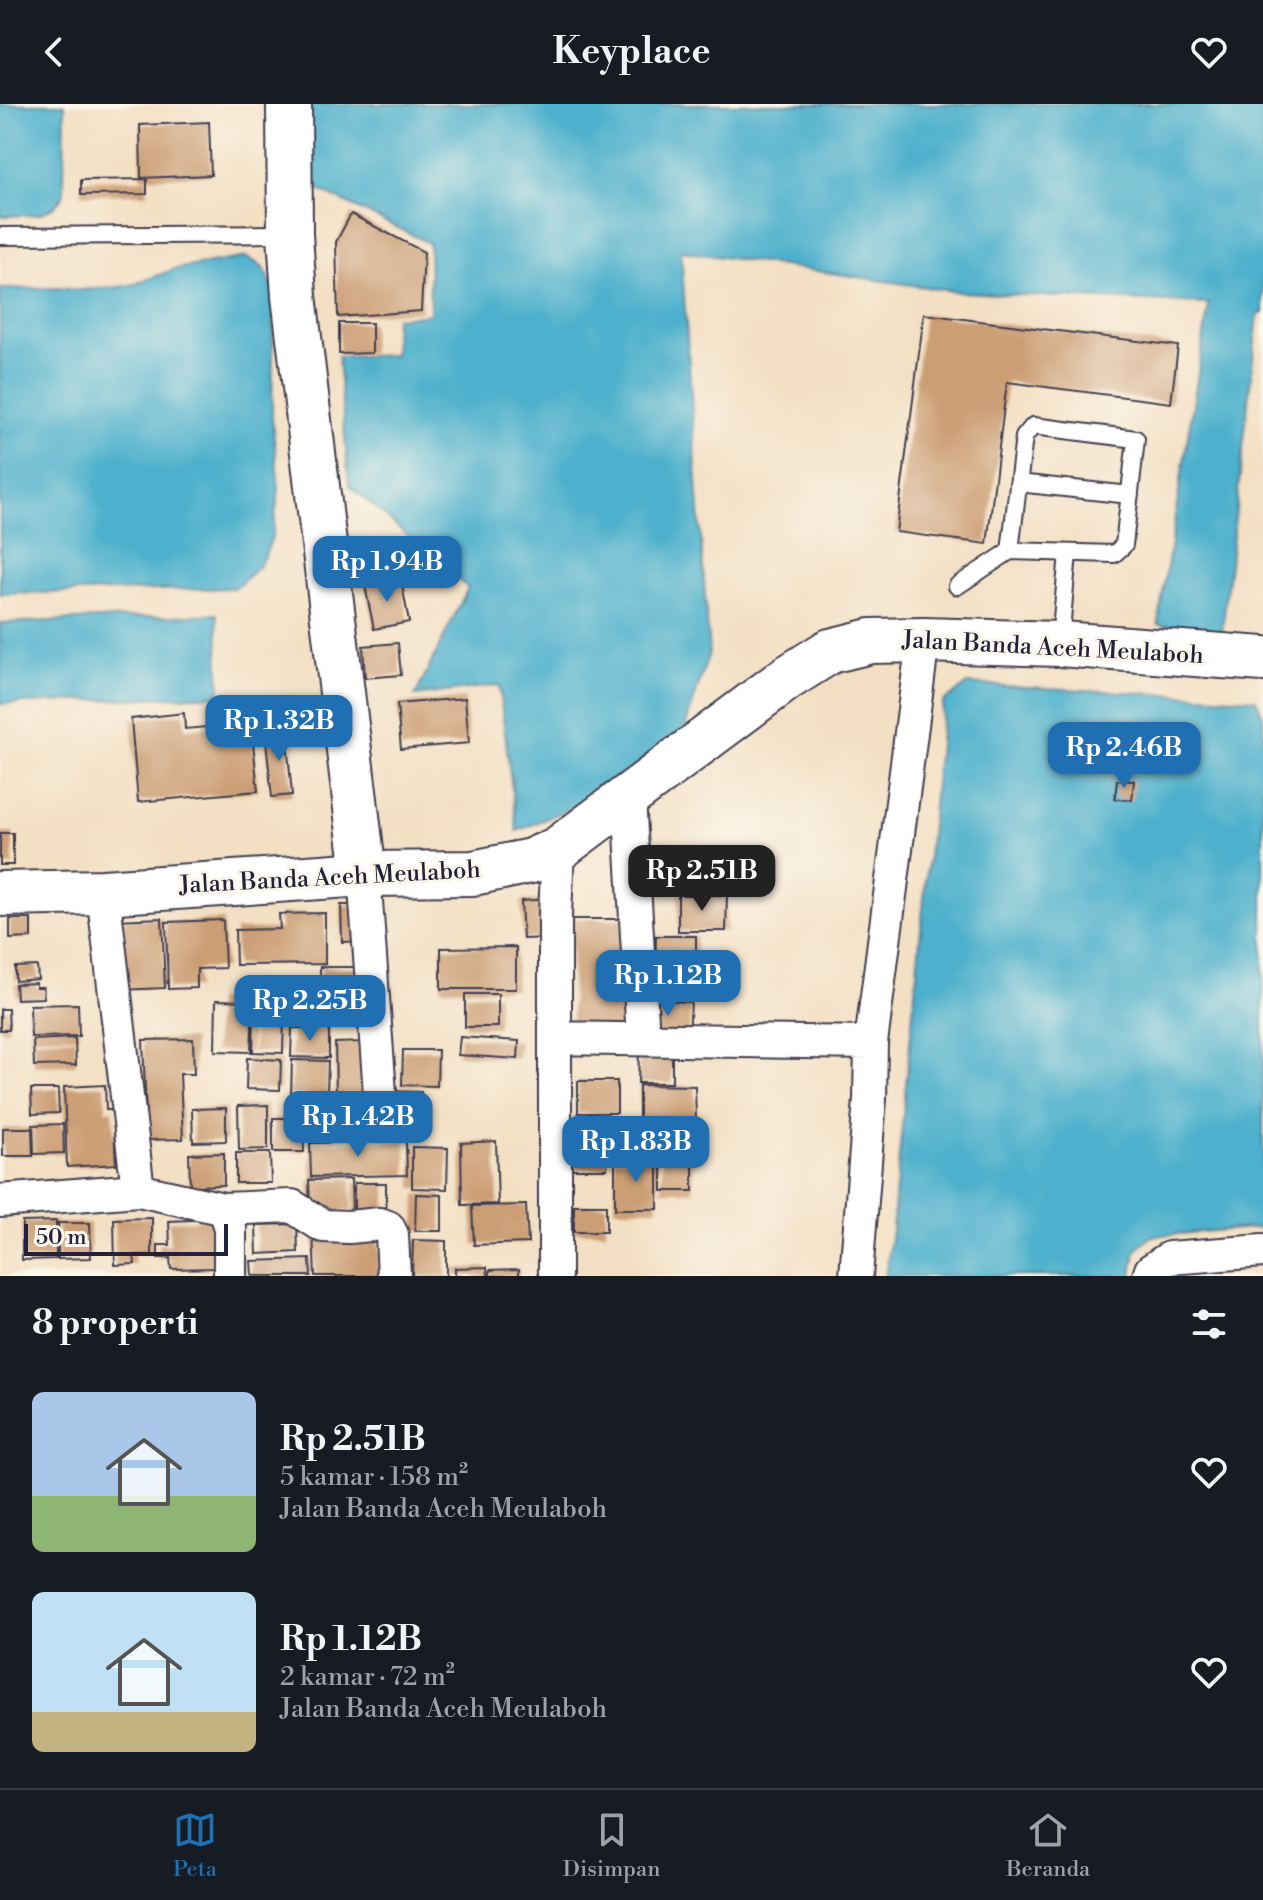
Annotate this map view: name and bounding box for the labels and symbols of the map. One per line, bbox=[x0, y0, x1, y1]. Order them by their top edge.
pin: Rp 1.94B bbox=[304, 536, 470, 604]
street label: Jalan Banda Aceh Meulaboh bbox=[900, 625, 1205, 671]
pin: Rp 1.32B bbox=[196, 695, 362, 763]
pin: Rp 2.46B bbox=[1041, 722, 1207, 790]
pin: Rp 2.51B bbox=[619, 845, 785, 913]
street label: Jalan Banda Aceh Meulaboh bbox=[177, 855, 482, 901]
pin: Rp 1.12B bbox=[585, 950, 751, 1018]
pin: Rp 2.25B bbox=[227, 975, 393, 1043]
pin: Rp 1.42B bbox=[275, 1091, 441, 1159]
pin: Rp 1.83B bbox=[553, 1116, 719, 1184]
scale bar bbox=[24, 1220, 228, 1256]

